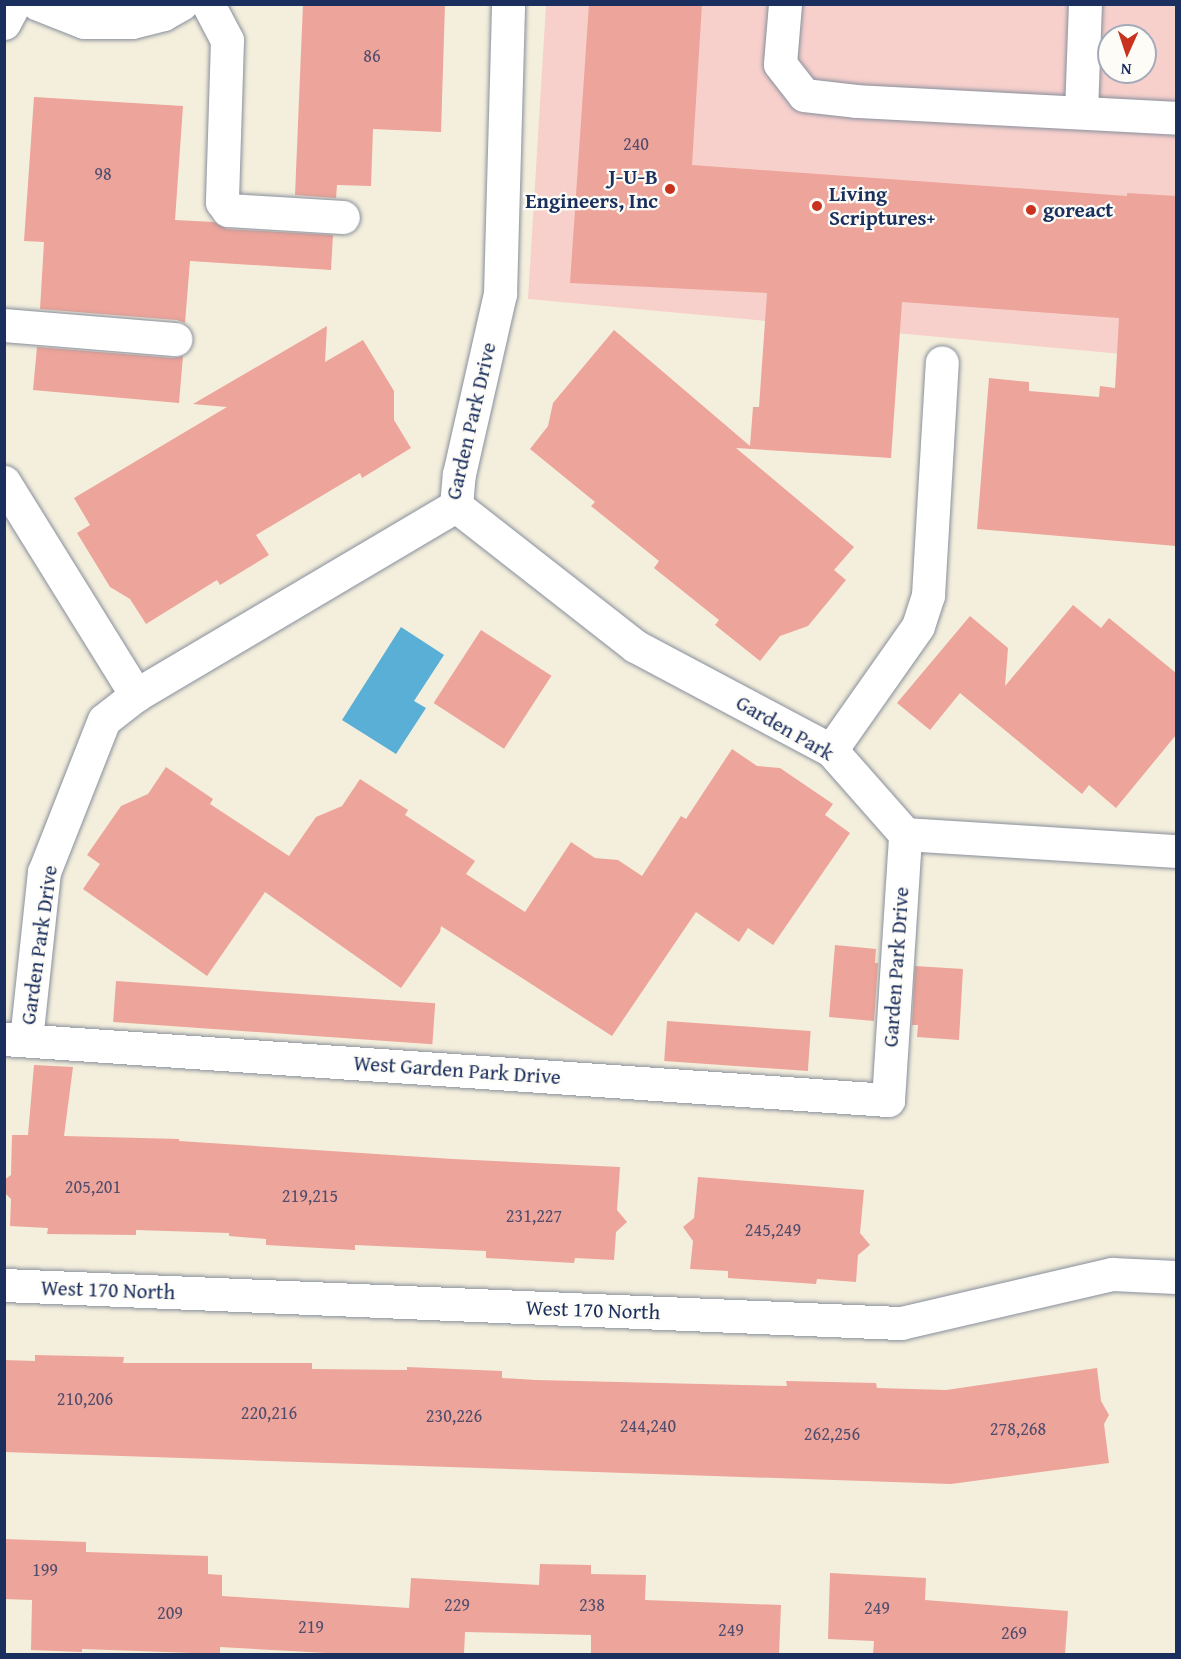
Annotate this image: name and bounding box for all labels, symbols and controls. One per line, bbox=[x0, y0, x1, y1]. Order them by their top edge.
north arrow bbox=[1097, 24, 1157, 84]
house number: 86 bbox=[363, 45, 381, 67]
text: N bbox=[1120, 58, 1132, 82]
house number: 240 bbox=[623, 133, 649, 155]
house number: 98 bbox=[94, 163, 112, 185]
place label: J-U-B Engineers, Inc bbox=[525, 164, 658, 214]
place label: Living Scriptures+ bbox=[829, 181, 935, 231]
marker: J-U-B Engineers, Inc bbox=[663, 182, 677, 196]
place label: goreact bbox=[1043, 197, 1113, 223]
marker: Living Scriptures+ bbox=[810, 199, 824, 213]
marker: goreact bbox=[1024, 203, 1038, 217]
street label: Garden Park Drive bbox=[441, 340, 501, 502]
street label: Garden Park bbox=[732, 690, 838, 766]
street label: Garden Park Drive bbox=[15, 864, 63, 1026]
street label: Garden Park Drive bbox=[878, 886, 914, 1048]
street label: West Garden Park Drive bbox=[352, 1050, 562, 1090]
house number: 205,201 bbox=[65, 1176, 121, 1198]
house number: 219,215 bbox=[282, 1185, 338, 1207]
house number: 231,227 bbox=[506, 1205, 562, 1227]
house number: 245,249 bbox=[745, 1219, 801, 1241]
street label: West 170 North bbox=[40, 1275, 176, 1305]
street label: West 170 North bbox=[525, 1295, 661, 1325]
house number: 210,206 bbox=[57, 1388, 113, 1410]
house number: 220,216 bbox=[241, 1402, 297, 1424]
house number: 230,226 bbox=[426, 1405, 482, 1427]
house number: 244,240 bbox=[620, 1415, 676, 1437]
house number: 278,268 bbox=[990, 1418, 1046, 1440]
house number: 262,256 bbox=[804, 1423, 860, 1445]
house number: 199 bbox=[32, 1559, 58, 1581]
house number: 229 bbox=[444, 1594, 470, 1616]
house number: 238 bbox=[579, 1594, 605, 1616]
house number: 249 bbox=[864, 1597, 890, 1619]
house number: 209 bbox=[157, 1602, 183, 1624]
house number: 219 bbox=[298, 1616, 324, 1638]
house number: 249 bbox=[718, 1619, 744, 1641]
house number: 269 bbox=[1001, 1622, 1027, 1644]

